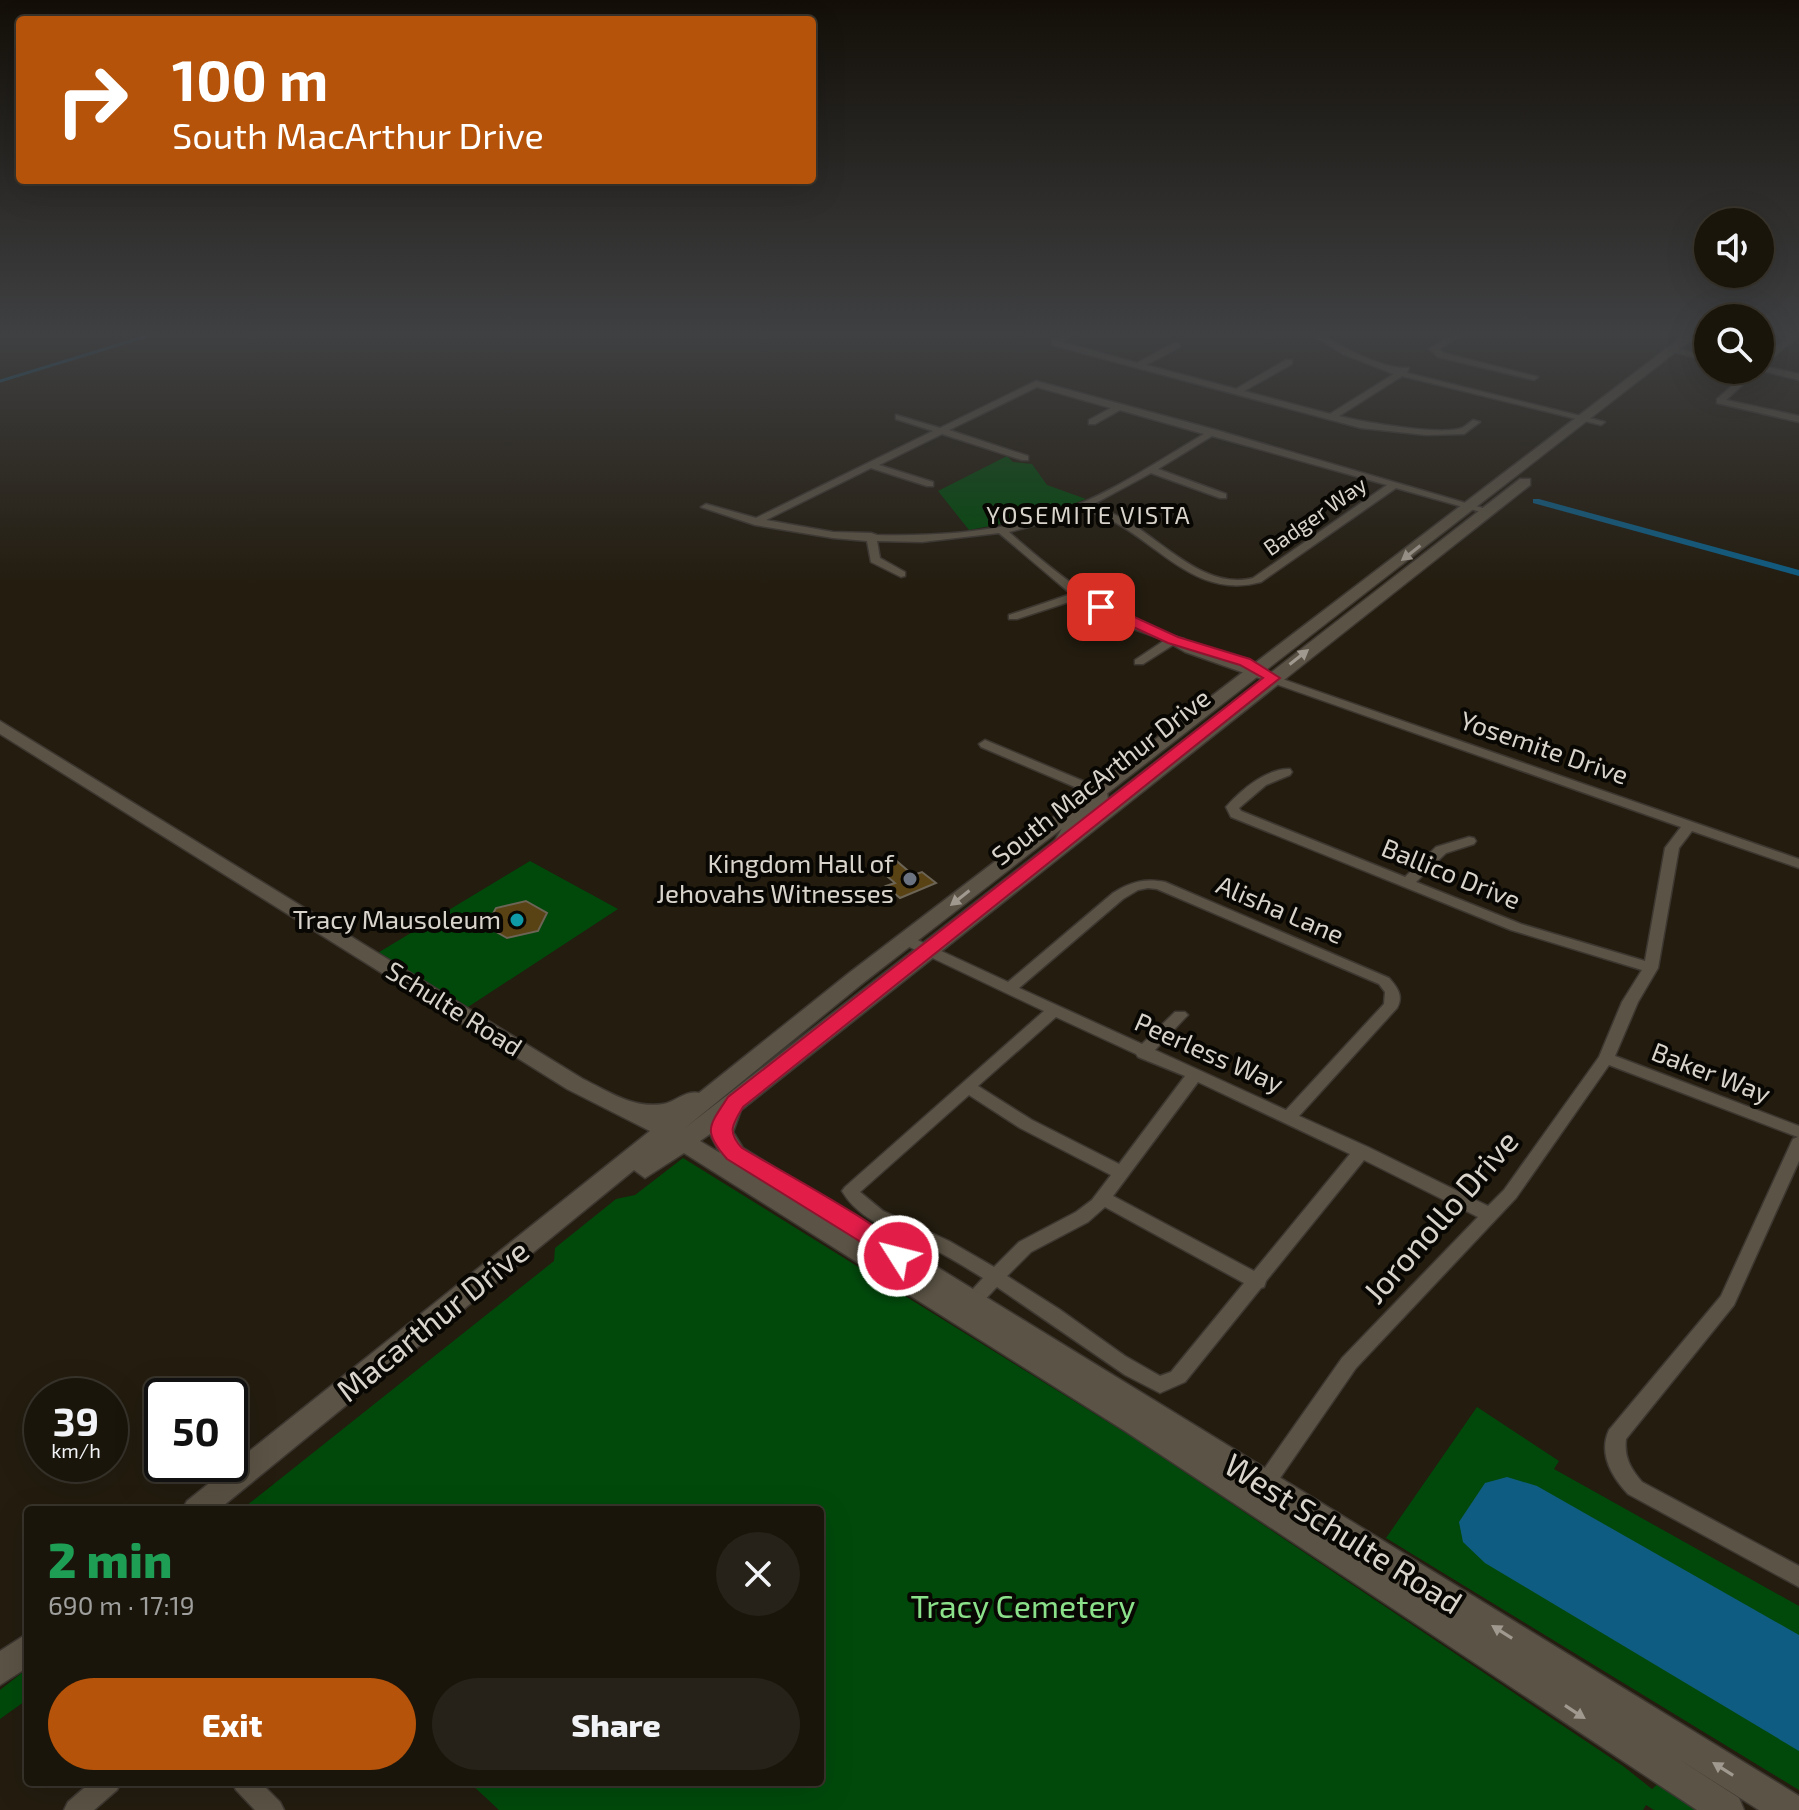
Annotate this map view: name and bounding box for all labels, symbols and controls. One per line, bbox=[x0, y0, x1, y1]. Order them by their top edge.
text: 100 m bbox=[172, 45, 328, 112]
icon: right bbox=[40, 48, 144, 152]
text: South MacArthur Drive bbox=[172, 113, 544, 156]
map controls bbox=[1694, 208, 1774, 384]
button: sound bbox=[1694, 208, 1774, 288]
button: search bbox=[1694, 304, 1774, 384]
street label: Badger Way bbox=[1258, 470, 1371, 560]
district label: YOSEMITE VISTA bbox=[986, 500, 1192, 529]
one-way arrow bbox=[1401, 544, 1421, 560]
pin bbox=[1067, 573, 1135, 641]
icon: arrive bbox=[1079, 585, 1123, 629]
one-way arrow bbox=[1289, 649, 1309, 666]
street label: South MacArthur Drive bbox=[985, 681, 1215, 871]
street label: Yosemite Drive bbox=[1456, 703, 1633, 790]
street label: Ballico Drive bbox=[1378, 831, 1526, 915]
place label: Kingdom Hall of Jehovahs Witnesses bbox=[656, 847, 895, 908]
street label: Alisha Lane bbox=[1212, 868, 1349, 949]
marker: Kingdom Hall of Jehovahs Witnesses bbox=[901, 870, 919, 888]
one-way arrow bbox=[950, 889, 971, 906]
place label: Tracy Mausoleum bbox=[293, 903, 501, 934]
marker: Tracy Mausoleum bbox=[508, 911, 526, 929]
street label: Schulte Road bbox=[381, 954, 528, 1062]
street label: Peerless Way bbox=[1130, 1005, 1289, 1098]
street label: Baker Way bbox=[1648, 1035, 1776, 1109]
street label: Joronollo Drive bbox=[1354, 1121, 1525, 1310]
position arrow bbox=[856, 1214, 940, 1298]
street label: Macarthur Drive bbox=[328, 1230, 535, 1408]
speed limit sign: 50 bbox=[144, 1378, 248, 1482]
text: 39 bbox=[53, 1396, 99, 1444]
text: km/h bbox=[51, 1438, 101, 1462]
street label: West Schulte Road bbox=[1218, 1444, 1470, 1621]
text: 2 min bbox=[48, 1530, 172, 1588]
button: close bbox=[716, 1532, 800, 1616]
park label: Tracy Cemetery bbox=[911, 1586, 1135, 1624]
text: 690 m · 17:19 bbox=[48, 1589, 195, 1620]
one-way arrow bbox=[1491, 1626, 1513, 1640]
button: Exit bbox=[48, 1678, 416, 1770]
button: Share bbox=[432, 1678, 800, 1770]
one-way arrow bbox=[1564, 1705, 1586, 1719]
one-way arrow bbox=[1712, 1762, 1734, 1776]

